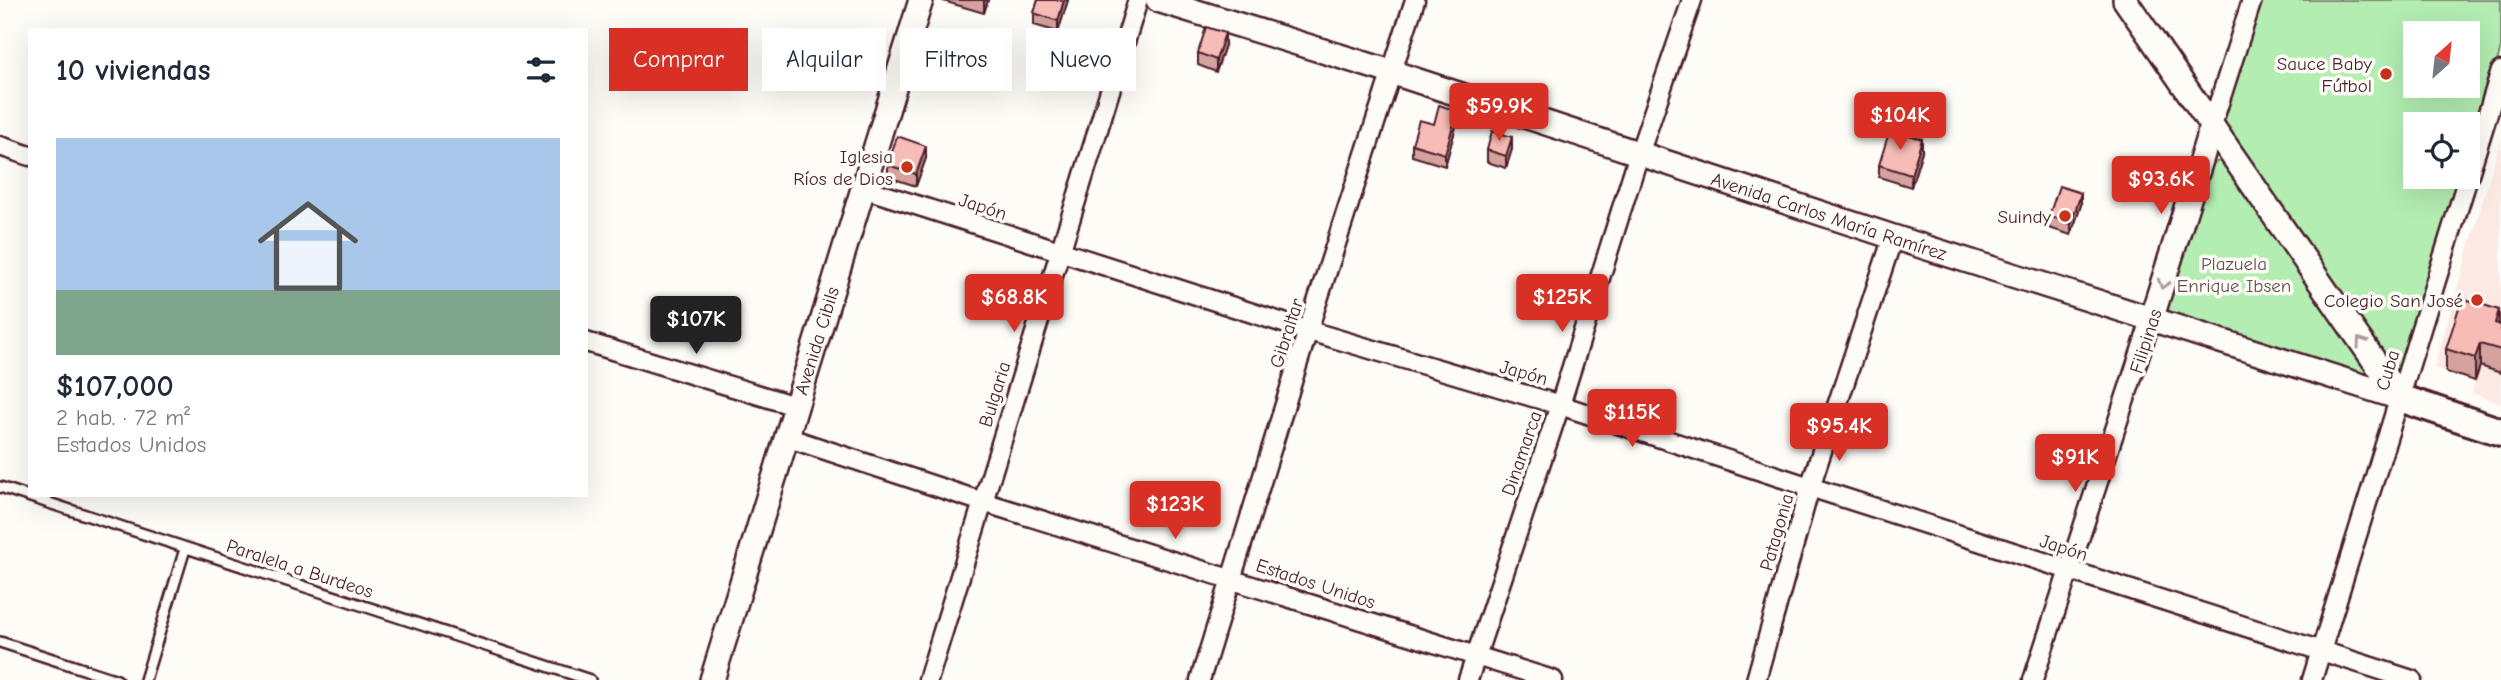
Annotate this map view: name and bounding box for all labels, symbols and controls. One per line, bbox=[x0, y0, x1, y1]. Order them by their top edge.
north arrow bbox=[2403, 21, 2480, 98]
map controls bbox=[2403, 21, 2480, 189]
chip: Comprar bbox=[609, 28, 748, 91]
chip: Alquilar bbox=[762, 28, 886, 91]
chip: Filtros bbox=[900, 28, 1012, 91]
chip: Nuevo bbox=[1026, 28, 1136, 91]
icon: filters bbox=[522, 51, 560, 89]
text: 10 viviendas bbox=[56, 53, 210, 88]
place label: Sauce Baby Fútbol bbox=[2277, 53, 2373, 97]
marker: Sauce Baby Fútbol bbox=[2378, 66, 2394, 82]
pin: $59.9K bbox=[1442, 83, 1556, 143]
text: $59.9K bbox=[1465, 92, 1533, 119]
pin: $104K bbox=[1851, 92, 1949, 152]
text: $104K bbox=[1870, 101, 1930, 128]
button: locate bbox=[2403, 112, 2480, 189]
place label: Iglesia Ríos de Dios bbox=[793, 146, 893, 190]
pin: $93.6K bbox=[2104, 156, 2218, 216]
marker: Iglesia Ríos de Dios bbox=[899, 159, 915, 175]
text: $93.6K bbox=[2128, 165, 2194, 192]
street label: Avenida Carlos María Ramírez bbox=[1708, 168, 1949, 265]
icon: home bbox=[245, 183, 371, 309]
street label: Japón bbox=[956, 189, 1009, 225]
place label: Suindy bbox=[1997, 206, 2051, 228]
marker: Suindy bbox=[2057, 208, 2073, 224]
park label: Plazuela Enrique Ibsen bbox=[2177, 253, 2291, 297]
pin: $68.8K bbox=[957, 274, 1071, 334]
pin: $125K bbox=[1513, 274, 1611, 334]
one-way arrow bbox=[2156, 278, 2171, 290]
text: $68.8K bbox=[981, 283, 1047, 310]
text: $125K bbox=[1532, 283, 1592, 310]
street label: Avenida Cibils bbox=[790, 284, 844, 398]
place label: Colegio San José bbox=[2324, 290, 2463, 312]
marker: Colegio San José bbox=[2469, 292, 2485, 308]
street label: Gibraltar bbox=[1265, 295, 1309, 371]
pin: $107K bbox=[647, 296, 745, 356]
text: $107K bbox=[666, 305, 726, 332]
street label: Filipinas bbox=[2125, 306, 2167, 376]
one-way arrow bbox=[2357, 337, 2369, 350]
street label: Cuba bbox=[2371, 347, 2405, 393]
street label: Japón bbox=[1497, 356, 1550, 390]
street label: Bulgaria bbox=[975, 359, 1015, 430]
text: $107,000 bbox=[56, 369, 174, 404]
pin: $115K bbox=[1583, 390, 1681, 449]
text: $115K bbox=[1603, 398, 1661, 425]
text: 2 hab. · 72 m² bbox=[56, 404, 190, 431]
pin: $95.4K bbox=[1782, 404, 1896, 463]
street label: Dinamarca bbox=[1497, 408, 1547, 499]
text: $95.4K bbox=[1806, 412, 1872, 439]
text: Estados Unidos bbox=[56, 431, 206, 458]
pin: $91K bbox=[2034, 434, 2116, 494]
text: $91K bbox=[2051, 443, 2099, 470]
pin: $123K bbox=[1126, 482, 1224, 541]
text: $123K bbox=[1146, 490, 1204, 517]
street label: Patagonia bbox=[1755, 491, 1798, 573]
street label: Japón bbox=[2037, 530, 2090, 566]
street label: Paralela a Burdeos bbox=[224, 535, 376, 603]
street label: Estados Unidos bbox=[1253, 554, 1378, 614]

